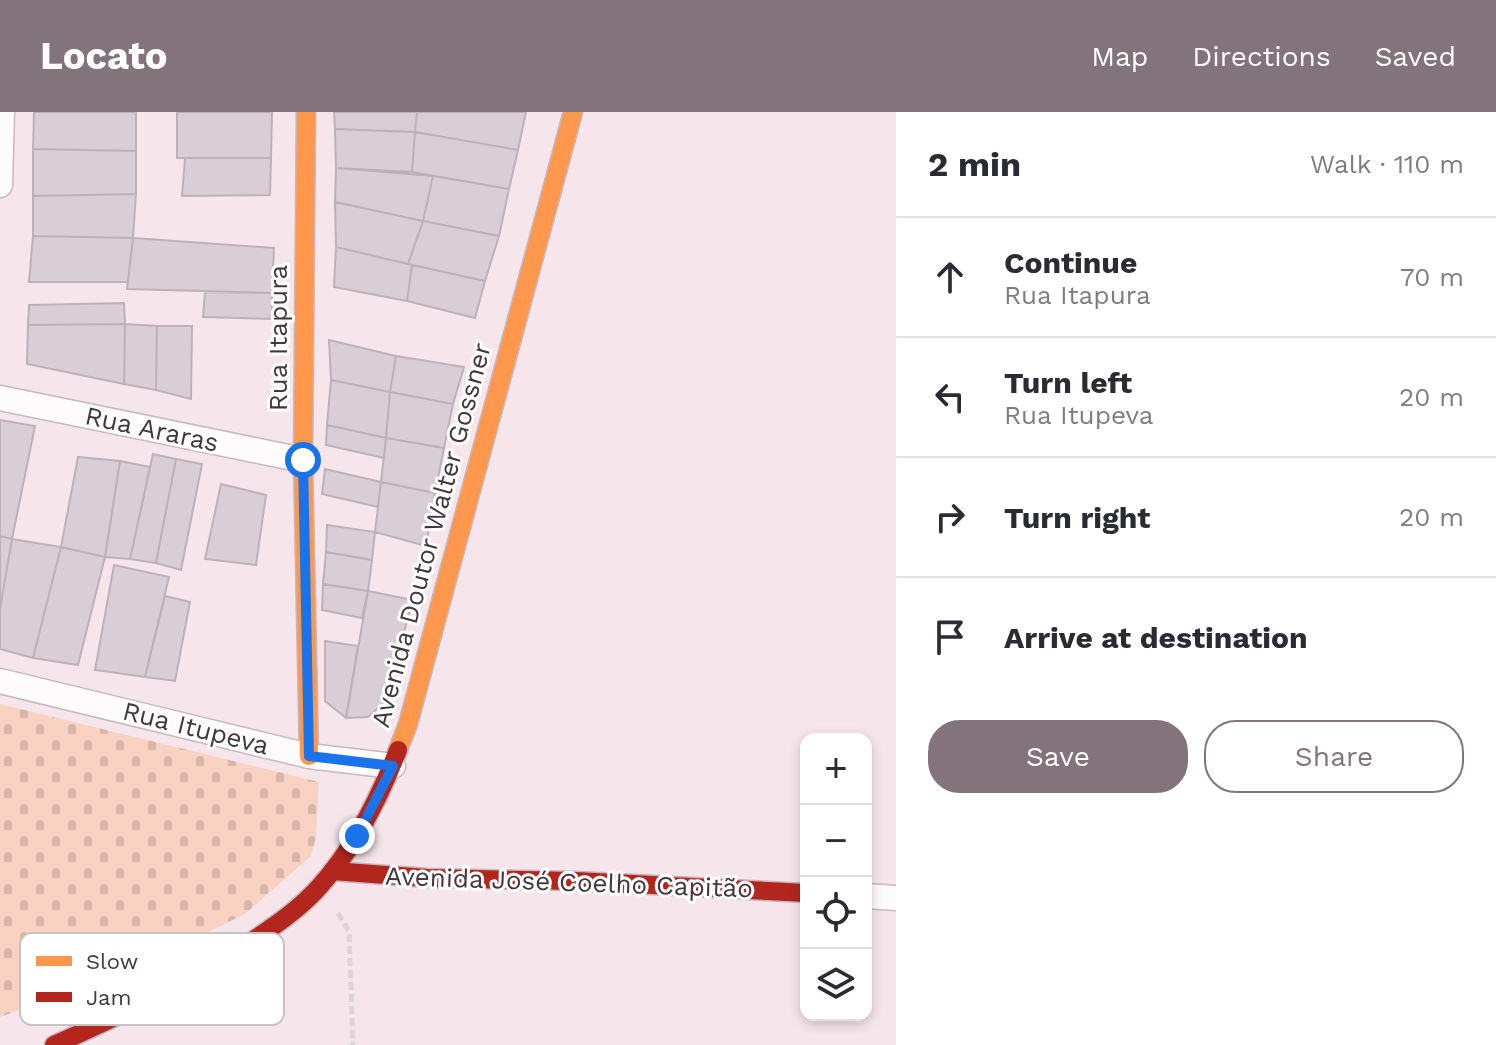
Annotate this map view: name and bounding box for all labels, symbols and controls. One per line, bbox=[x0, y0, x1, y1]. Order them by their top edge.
text: Locato bbox=[40, 34, 168, 78]
text: Map bbox=[1091, 40, 1148, 73]
text: Directions bbox=[1192, 40, 1331, 73]
text: Saved bbox=[1375, 40, 1456, 73]
text: 2 min bbox=[928, 144, 1021, 184]
text: Walk · 110 m bbox=[1310, 149, 1464, 179]
text: Continue bbox=[1004, 245, 1137, 280]
icon: ahead bbox=[928, 255, 972, 299]
text: 70 m bbox=[1400, 262, 1464, 292]
street label: Rua Itapura bbox=[263, 264, 293, 411]
text: Rua Itapura bbox=[1004, 280, 1151, 310]
street label: Avenida Doutor Walter Gossner bbox=[365, 340, 497, 730]
text: Turn left bbox=[1004, 365, 1132, 400]
icon: left bbox=[928, 375, 972, 419]
text: 20 m bbox=[1399, 382, 1464, 412]
street label: Rua Araras bbox=[82, 400, 222, 458]
text: Rua Itupeva bbox=[1004, 400, 1154, 430]
route start bbox=[285, 442, 321, 478]
icon: right bbox=[928, 495, 972, 539]
text: Turn right bbox=[1004, 500, 1150, 535]
text: 20 m bbox=[1399, 502, 1464, 532]
icon: arrive bbox=[928, 615, 972, 659]
text: Arrive at destination bbox=[1004, 620, 1308, 655]
street label: Rua Itupeva bbox=[120, 695, 272, 761]
button: Save bbox=[928, 720, 1188, 793]
button: Share bbox=[1204, 720, 1464, 793]
map controls bbox=[800, 733, 872, 1021]
button: + bbox=[800, 733, 872, 805]
button: − bbox=[800, 805, 872, 877]
route end bbox=[339, 818, 375, 854]
street label: Avenida José Coelho Capitão bbox=[385, 861, 753, 903]
button: locate bbox=[800, 877, 872, 949]
legend bbox=[20, 933, 284, 1025]
text: Slow bbox=[86, 949, 138, 974]
button: layers bbox=[800, 949, 872, 1021]
text: Jam bbox=[86, 985, 131, 1010]

